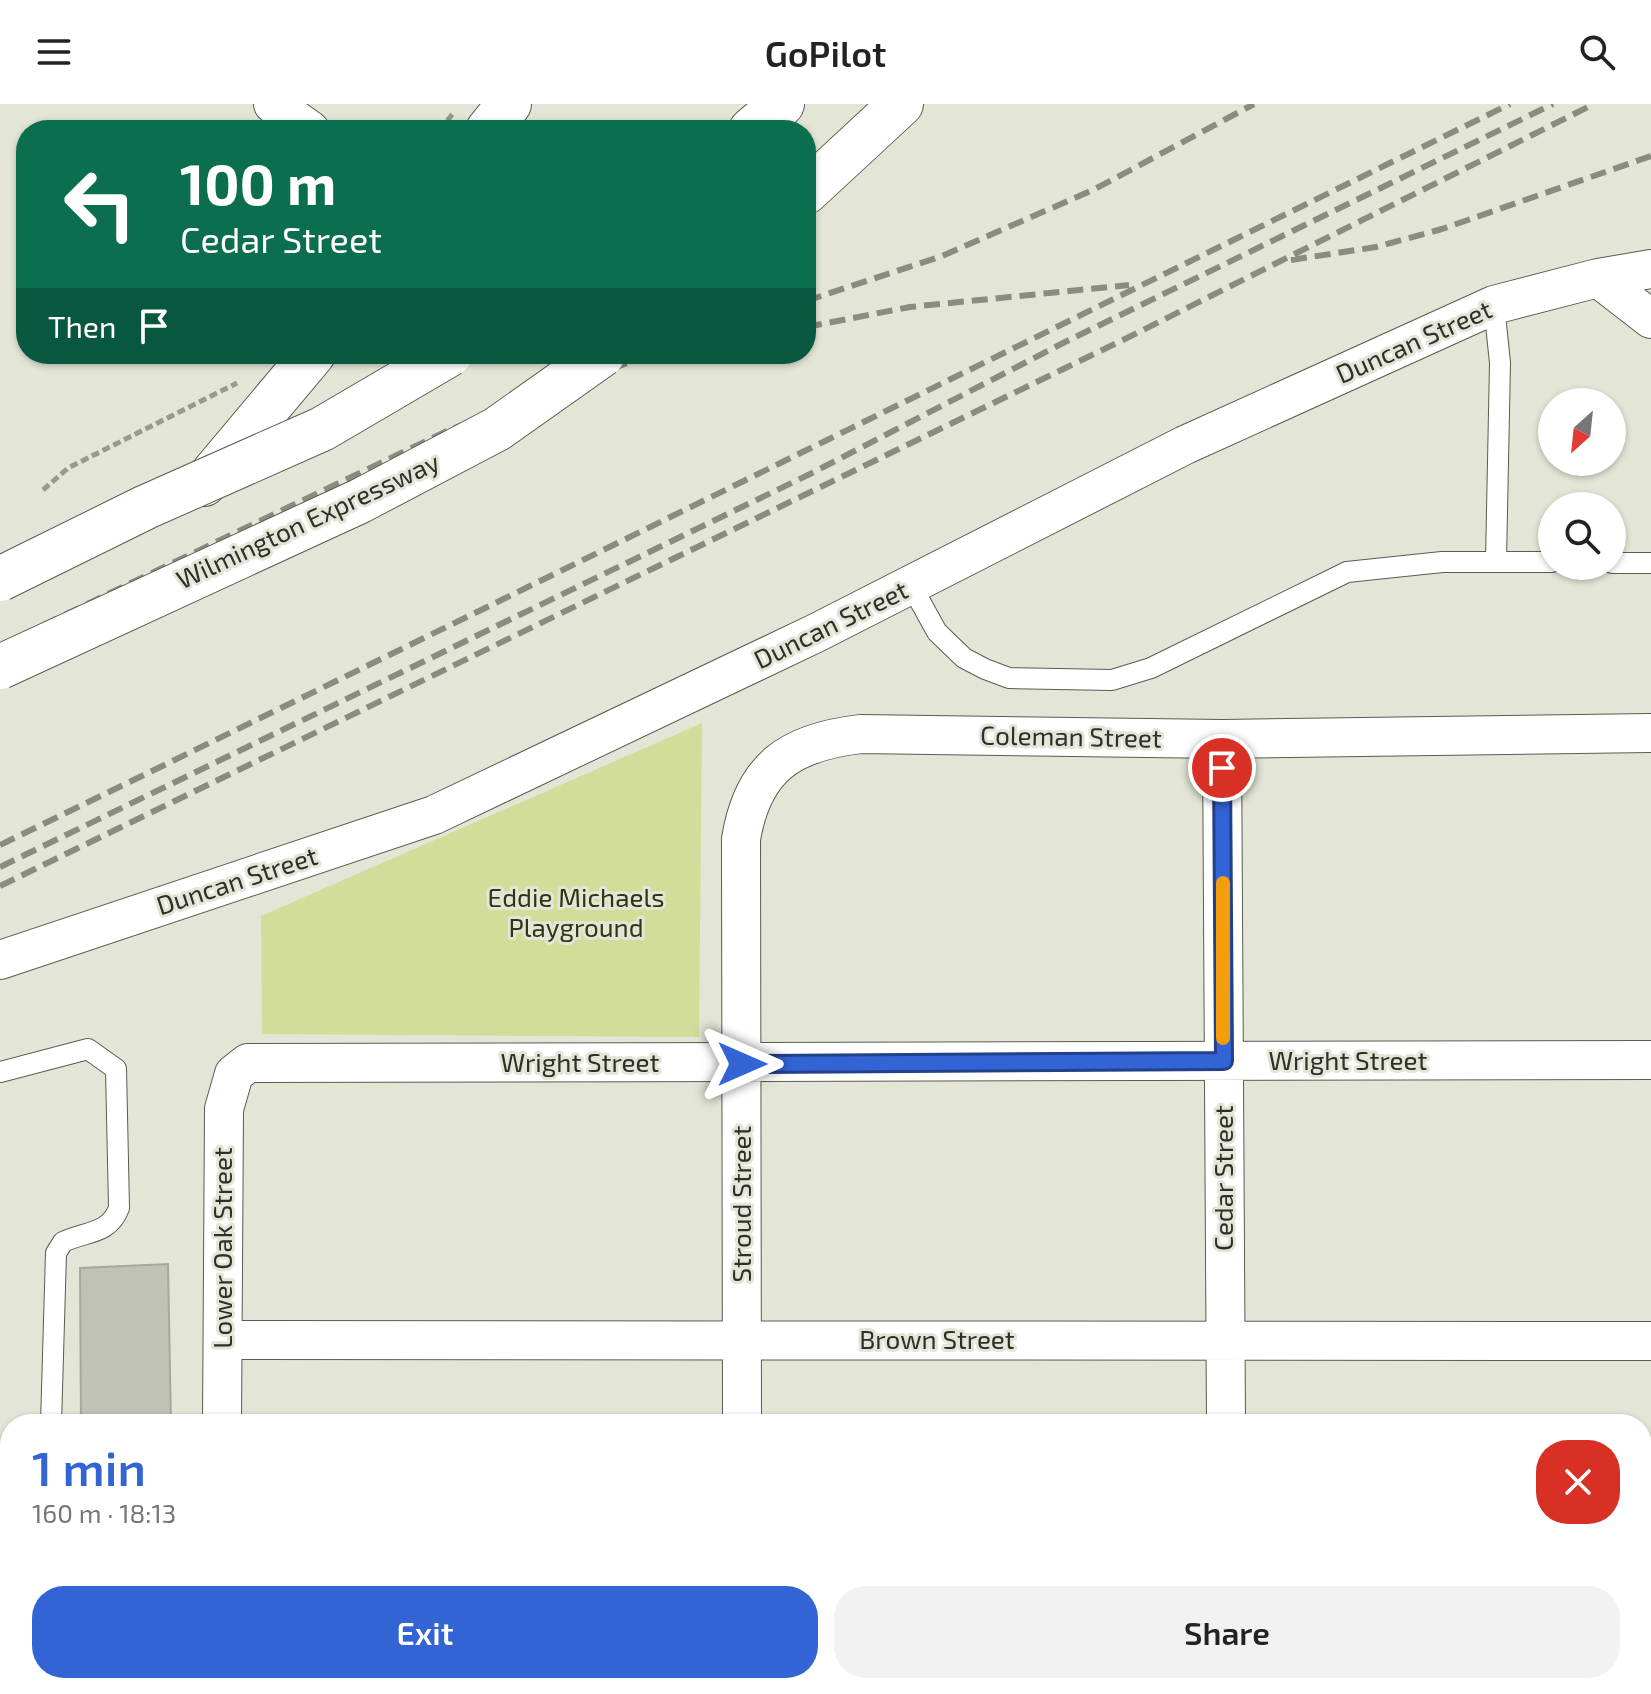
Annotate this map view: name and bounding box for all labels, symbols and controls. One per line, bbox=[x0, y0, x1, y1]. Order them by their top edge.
icon: menu bbox=[32, 30, 76, 74]
icon: search bbox=[1575, 30, 1619, 74]
text: GoPilot bbox=[765, 31, 886, 74]
text: 100 m bbox=[180, 149, 336, 216]
icon: left bbox=[48, 152, 152, 256]
text: Cedar Street bbox=[180, 217, 382, 260]
street label: Duncan Street bbox=[1331, 292, 1496, 389]
icon: arrive bbox=[132, 304, 176, 348]
text: Then bbox=[48, 308, 116, 344]
north arrow bbox=[1538, 388, 1626, 476]
map controls bbox=[1538, 388, 1626, 580]
street label: Wilmington Expressway bbox=[171, 445, 444, 594]
button: search bbox=[1538, 492, 1626, 580]
street label: Duncan Street bbox=[748, 573, 912, 674]
street label: Coleman Street bbox=[980, 718, 1162, 753]
pin bbox=[1188, 734, 1256, 802]
icon: arrive bbox=[1200, 746, 1244, 790]
street label: Duncan Street bbox=[152, 839, 321, 920]
park label: Eddie Michaels Playground bbox=[488, 881, 664, 942]
position arrow bbox=[700, 1022, 784, 1106]
street label: Wright Street bbox=[1269, 1044, 1427, 1075]
street label: Wright Street bbox=[501, 1046, 659, 1077]
street label: Cedar Street bbox=[1207, 1105, 1238, 1251]
street label: Stroud Street bbox=[725, 1125, 756, 1282]
street label: Lower Oak Street bbox=[206, 1147, 237, 1349]
street label: Brown Street bbox=[859, 1323, 1015, 1354]
text: 1 min bbox=[32, 1438, 146, 1496]
button: close bbox=[1536, 1440, 1620, 1524]
text: 160 m · 18:13 bbox=[32, 1497, 176, 1528]
button: Exit bbox=[32, 1586, 818, 1678]
button: Share bbox=[834, 1586, 1620, 1678]

